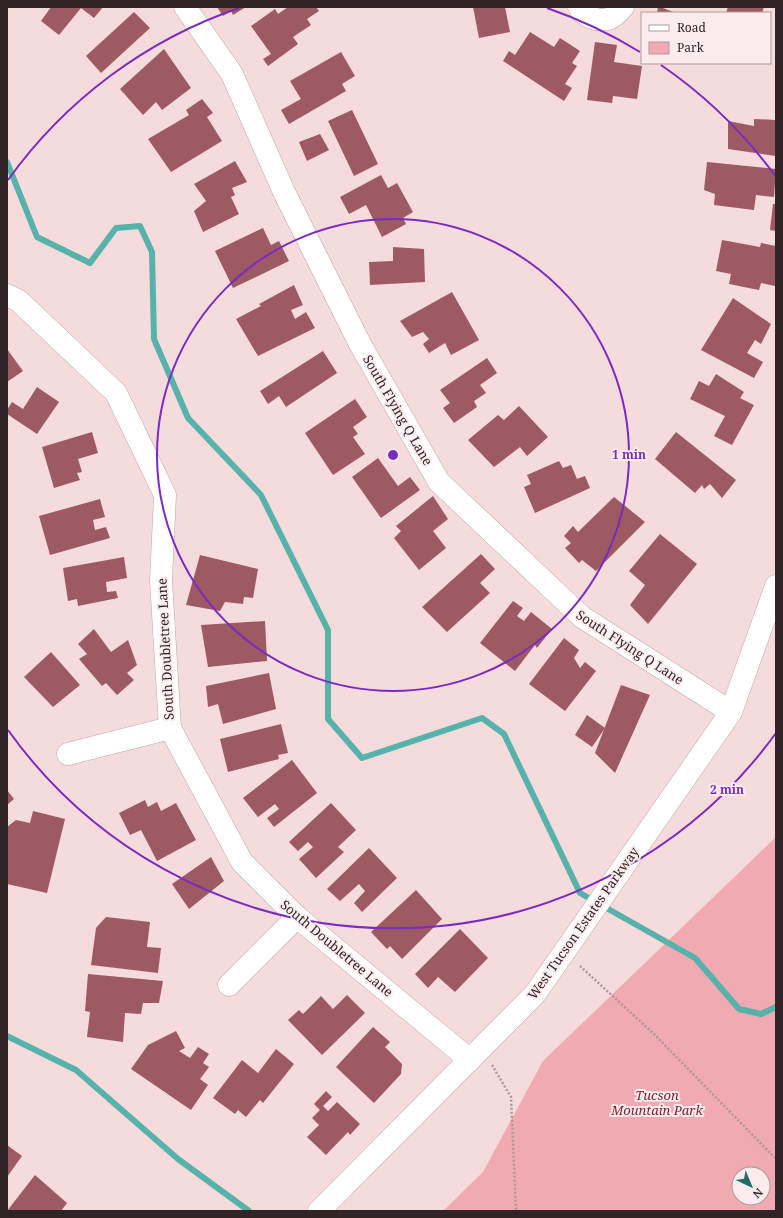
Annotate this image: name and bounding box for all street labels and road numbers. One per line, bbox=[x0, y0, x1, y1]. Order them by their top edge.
street label: South Flying Q Lane bbox=[359, 351, 437, 469]
street label: South Doubletree Lane bbox=[152, 578, 178, 720]
street label: South Flying Q Lane bbox=[573, 605, 687, 689]
street label: West Tucson Estates Parkway bbox=[523, 843, 643, 1003]
street label: South Doubletree Lane bbox=[277, 895, 397, 1001]

